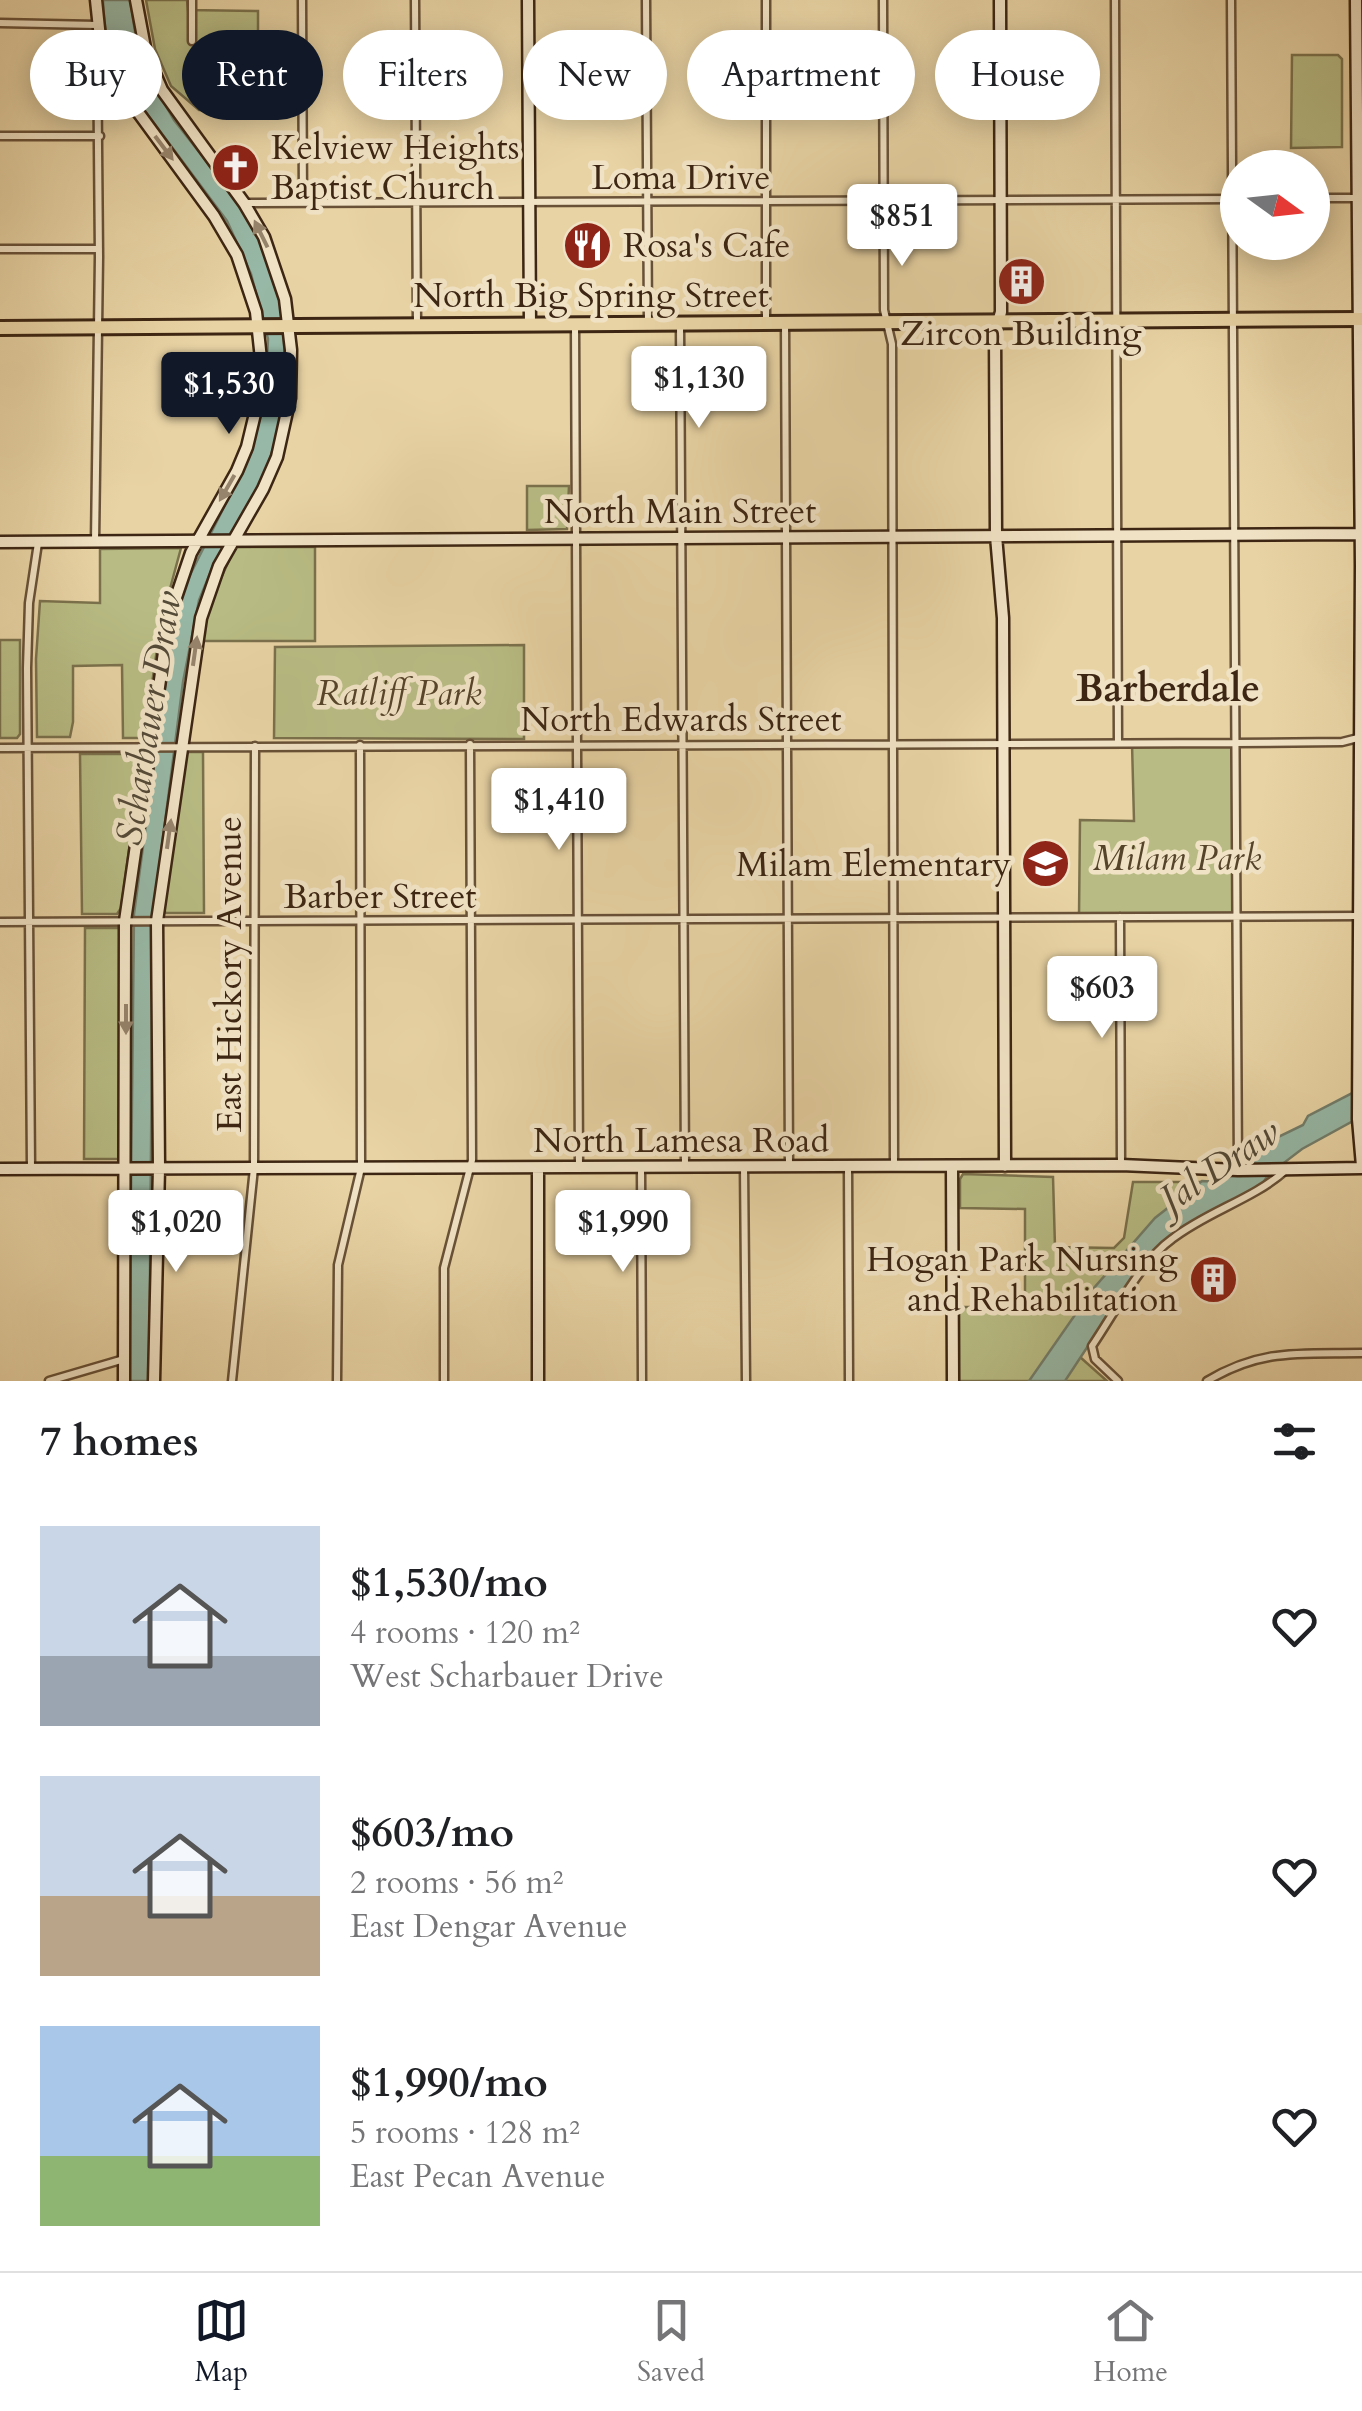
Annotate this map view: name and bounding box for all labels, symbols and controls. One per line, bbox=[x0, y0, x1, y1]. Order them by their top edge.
chip: Buy bbox=[30, 30, 162, 120]
chip: Rent bbox=[182, 30, 323, 120]
chip: Filters bbox=[343, 30, 503, 120]
chip: New bbox=[523, 30, 667, 120]
chip: Apartment bbox=[687, 30, 915, 120]
chip: House bbox=[935, 30, 1100, 120]
place label: Kelview Heights Baptist Church bbox=[271, 124, 519, 212]
one-way arrow bbox=[154, 135, 174, 161]
church icon: Kelview Heights Baptist Church bbox=[210, 141, 262, 193]
north arrow bbox=[1220, 150, 1330, 260]
map controls bbox=[1220, 150, 1330, 260]
street label: Loma Drive bbox=[592, 154, 770, 202]
pin: $851 bbox=[843, 184, 961, 269]
text: $851 bbox=[869, 194, 935, 238]
one-way arrow bbox=[253, 219, 270, 248]
restaurant icon: Rosa's Cafe bbox=[562, 219, 614, 271]
place label: Rosa's Cafe bbox=[623, 222, 791, 270]
building icon: Zircon Building bbox=[995, 255, 1047, 307]
street label: North Big Spring Street bbox=[413, 272, 769, 320]
place label: Zircon Building bbox=[900, 310, 1142, 358]
pin: $1,130 bbox=[618, 346, 780, 431]
pin: $1,530 bbox=[148, 352, 310, 437]
text: $1,130 bbox=[653, 356, 745, 400]
text: $1,530 bbox=[183, 362, 275, 406]
one-way arrow bbox=[219, 474, 237, 502]
street label: North Main Street bbox=[544, 488, 816, 536]
water label: Scharbauer Draw bbox=[103, 587, 195, 849]
one-way arrow bbox=[188, 634, 204, 666]
district label: Barberdale bbox=[1076, 663, 1260, 715]
park label: Ratliff Park bbox=[317, 670, 482, 718]
street label: North Edwards Street bbox=[520, 696, 842, 744]
pin: $1,410 bbox=[478, 768, 640, 853]
text: $1,410 bbox=[513, 778, 605, 822]
street label: East Hickory Avenue bbox=[206, 816, 254, 1132]
one-way arrow bbox=[162, 818, 178, 850]
park label: Milam Park bbox=[1093, 835, 1262, 883]
school or university icon: Milam Elementary bbox=[1020, 838, 1072, 890]
place label: Milam Elementary bbox=[736, 841, 1012, 889]
street label: Barber Street bbox=[284, 873, 476, 921]
pin: $603 bbox=[1043, 956, 1161, 1041]
text: $603 bbox=[1069, 966, 1135, 1010]
one-way arrow bbox=[118, 1003, 134, 1035]
water label: Jal Draw bbox=[1142, 1106, 1291, 1230]
street label: North Lamesa Road bbox=[533, 1117, 829, 1165]
pin: $1,020 bbox=[95, 1190, 257, 1275]
pin: $1,990 bbox=[542, 1190, 704, 1275]
text: $1,020 bbox=[130, 1200, 222, 1244]
text: $1,990 bbox=[577, 1200, 669, 1244]
place label: Hogan Park Nursing and Rehabilitation bbox=[866, 1236, 1178, 1324]
building icon: Hogan Park Nursing and Rehabilitation bbox=[1187, 1253, 1239, 1305]
text: 7 homes bbox=[40, 1413, 198, 1470]
icon: filters bbox=[1267, 1414, 1322, 1469]
text: $1,530/mo bbox=[350, 1554, 548, 1611]
icon: home bbox=[120, 1566, 240, 1686]
icon: heart bbox=[1267, 1599, 1322, 1654]
text: 4 rooms · 120 m² bbox=[350, 1611, 580, 1655]
text: West Scharbauer Drive bbox=[350, 1655, 664, 1699]
text: $603/mo bbox=[350, 1804, 514, 1861]
icon: home bbox=[120, 1816, 240, 1936]
icon: heart bbox=[1267, 1849, 1322, 1904]
text: 2 rooms · 56 m² bbox=[350, 1861, 563, 1905]
text: East Dengar Avenue bbox=[350, 1905, 628, 1949]
text: $1,990/mo bbox=[350, 2054, 548, 2111]
icon: home bbox=[120, 2066, 240, 2186]
icon: heart bbox=[1267, 2099, 1322, 2154]
text: 5 rooms · 128 m² bbox=[350, 2111, 580, 2155]
text: East Pecan Avenue bbox=[350, 2155, 605, 2199]
tab: Map bbox=[194, 2293, 249, 2391]
tab: Saved bbox=[637, 2293, 705, 2391]
tab: Home bbox=[1093, 2293, 1168, 2391]

